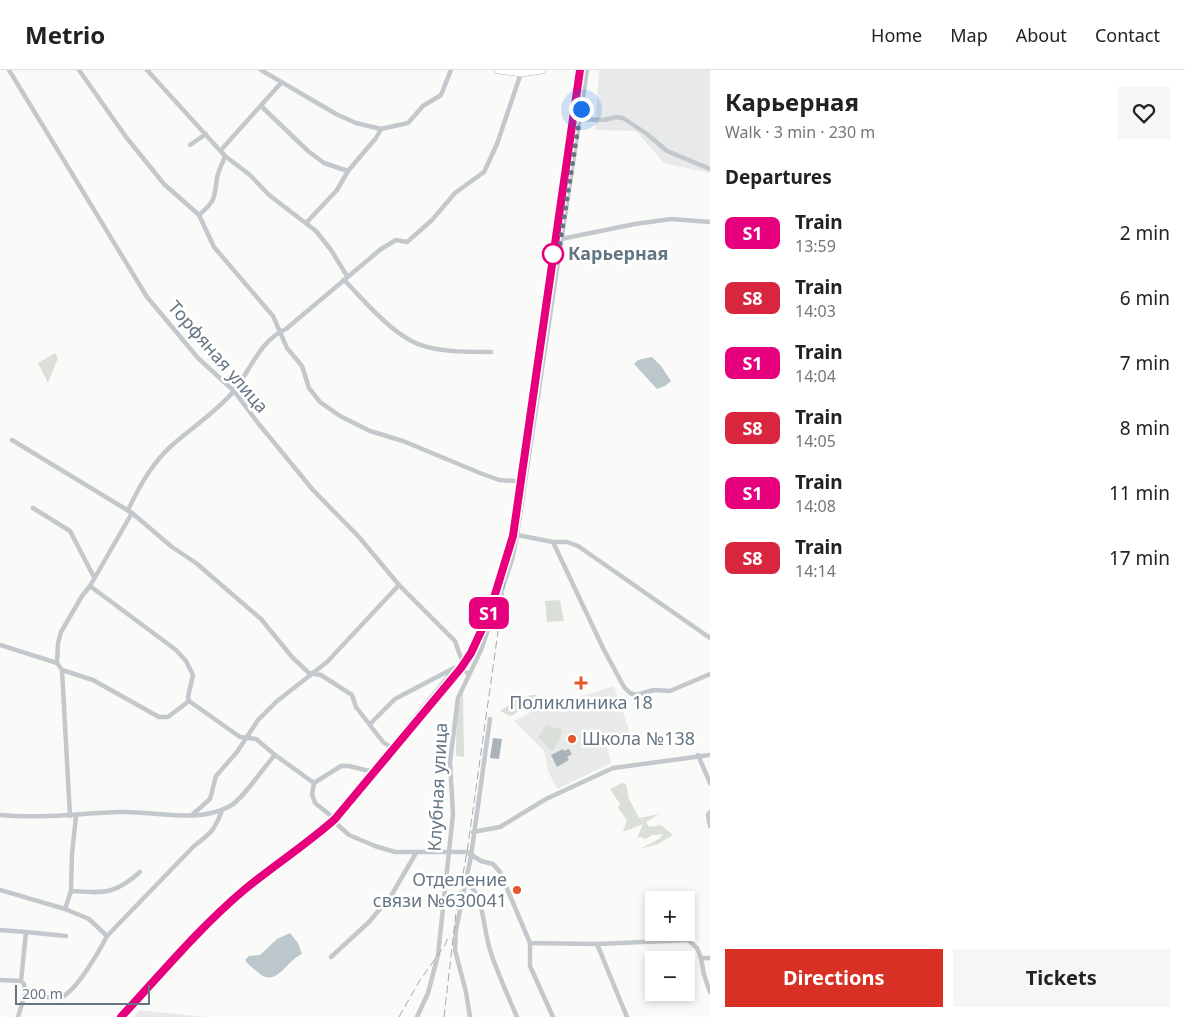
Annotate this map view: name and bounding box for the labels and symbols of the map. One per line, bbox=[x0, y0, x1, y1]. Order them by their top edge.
your location bbox=[569, 97, 594, 122]
place label: Карьерная bbox=[568, 241, 668, 265]
marker: Карьерная bbox=[542, 243, 564, 265]
street label: Торфяная улица bbox=[163, 295, 274, 418]
line badge: S1 bbox=[466, 597, 512, 629]
marker: Поликлиника 18 bbox=[574, 676, 588, 690]
place label: Поликлиника 18 bbox=[509, 690, 653, 714]
street label: Клубная улица bbox=[422, 722, 452, 852]
place label: Школа №138 bbox=[582, 726, 695, 750]
marker: Школа №138 bbox=[566, 733, 578, 745]
place label: Отделение связи №630041 bbox=[373, 867, 507, 912]
marker: Отделение связи №630041 bbox=[511, 884, 523, 896]
scale bar bbox=[15, 982, 150, 1005]

